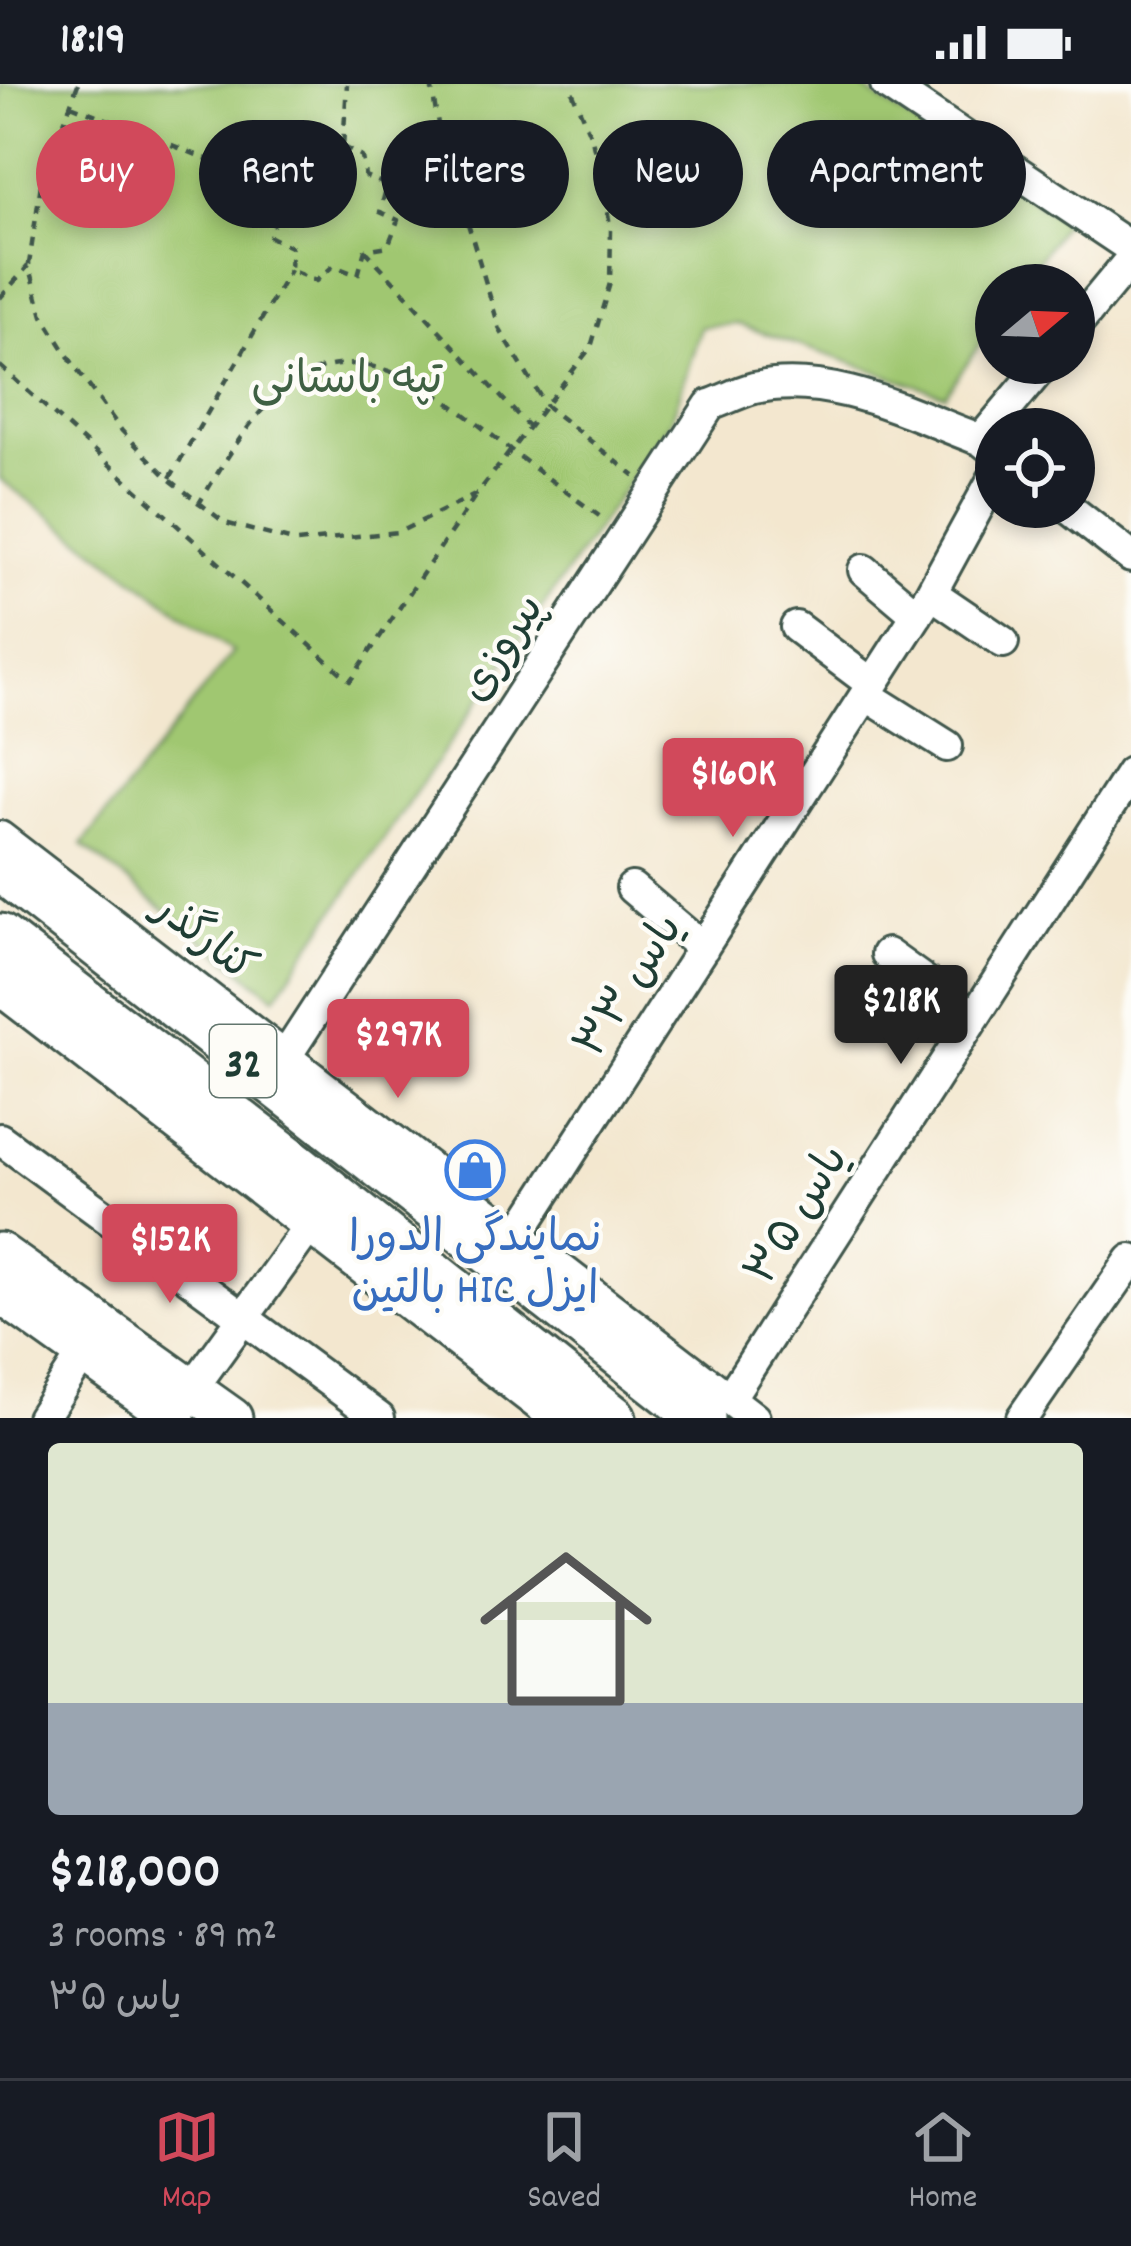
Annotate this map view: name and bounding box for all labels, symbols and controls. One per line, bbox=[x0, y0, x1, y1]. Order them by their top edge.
text: 18:19 bbox=[60, 10, 126, 74]
chip: Buy bbox=[36, 120, 175, 228]
chip: Rent bbox=[199, 120, 357, 228]
chip: Filters bbox=[381, 120, 569, 228]
chip: New bbox=[593, 120, 743, 228]
chip: Apartment bbox=[767, 120, 1026, 228]
north arrow bbox=[975, 264, 1095, 384]
map controls bbox=[975, 264, 1095, 528]
park label: تپه باستانی bbox=[251, 351, 444, 415]
button: locate bbox=[975, 408, 1095, 528]
street label: پیروزی bbox=[446, 583, 564, 716]
pin: $160K bbox=[649, 738, 817, 840]
text: $160K bbox=[690, 749, 776, 804]
street label: کنارگذر bbox=[135, 878, 268, 1001]
street label: یاس ۳۳ bbox=[561, 903, 702, 1072]
pin: $218K bbox=[817, 965, 985, 1067]
text: $218K bbox=[861, 976, 941, 1031]
pin: $297K bbox=[314, 999, 482, 1101]
text: $297K bbox=[354, 1010, 442, 1065]
road number: 32 bbox=[210, 1025, 276, 1097]
street label: یاس ۳۵ bbox=[732, 1134, 868, 1299]
shop icon: نمایندگی الدورا بالتین HIC ایزل bbox=[444, 1139, 506, 1201]
pin: $152K bbox=[86, 1204, 254, 1306]
place label: نمایندگی الدورا بالتین HIC ایزل bbox=[348, 1209, 602, 1325]
text: $152K bbox=[129, 1215, 211, 1270]
icon: home bbox=[458, 1521, 674, 1737]
text: $218,000 bbox=[48, 1839, 221, 1911]
text: 3 rooms · 89 m² bbox=[48, 1911, 277, 1966]
text: یاس ۳۵ bbox=[48, 1974, 182, 2029]
tab: Map bbox=[154, 2104, 220, 2223]
tab: Saved bbox=[527, 2104, 601, 2223]
tab: Home bbox=[908, 2104, 977, 2223]

